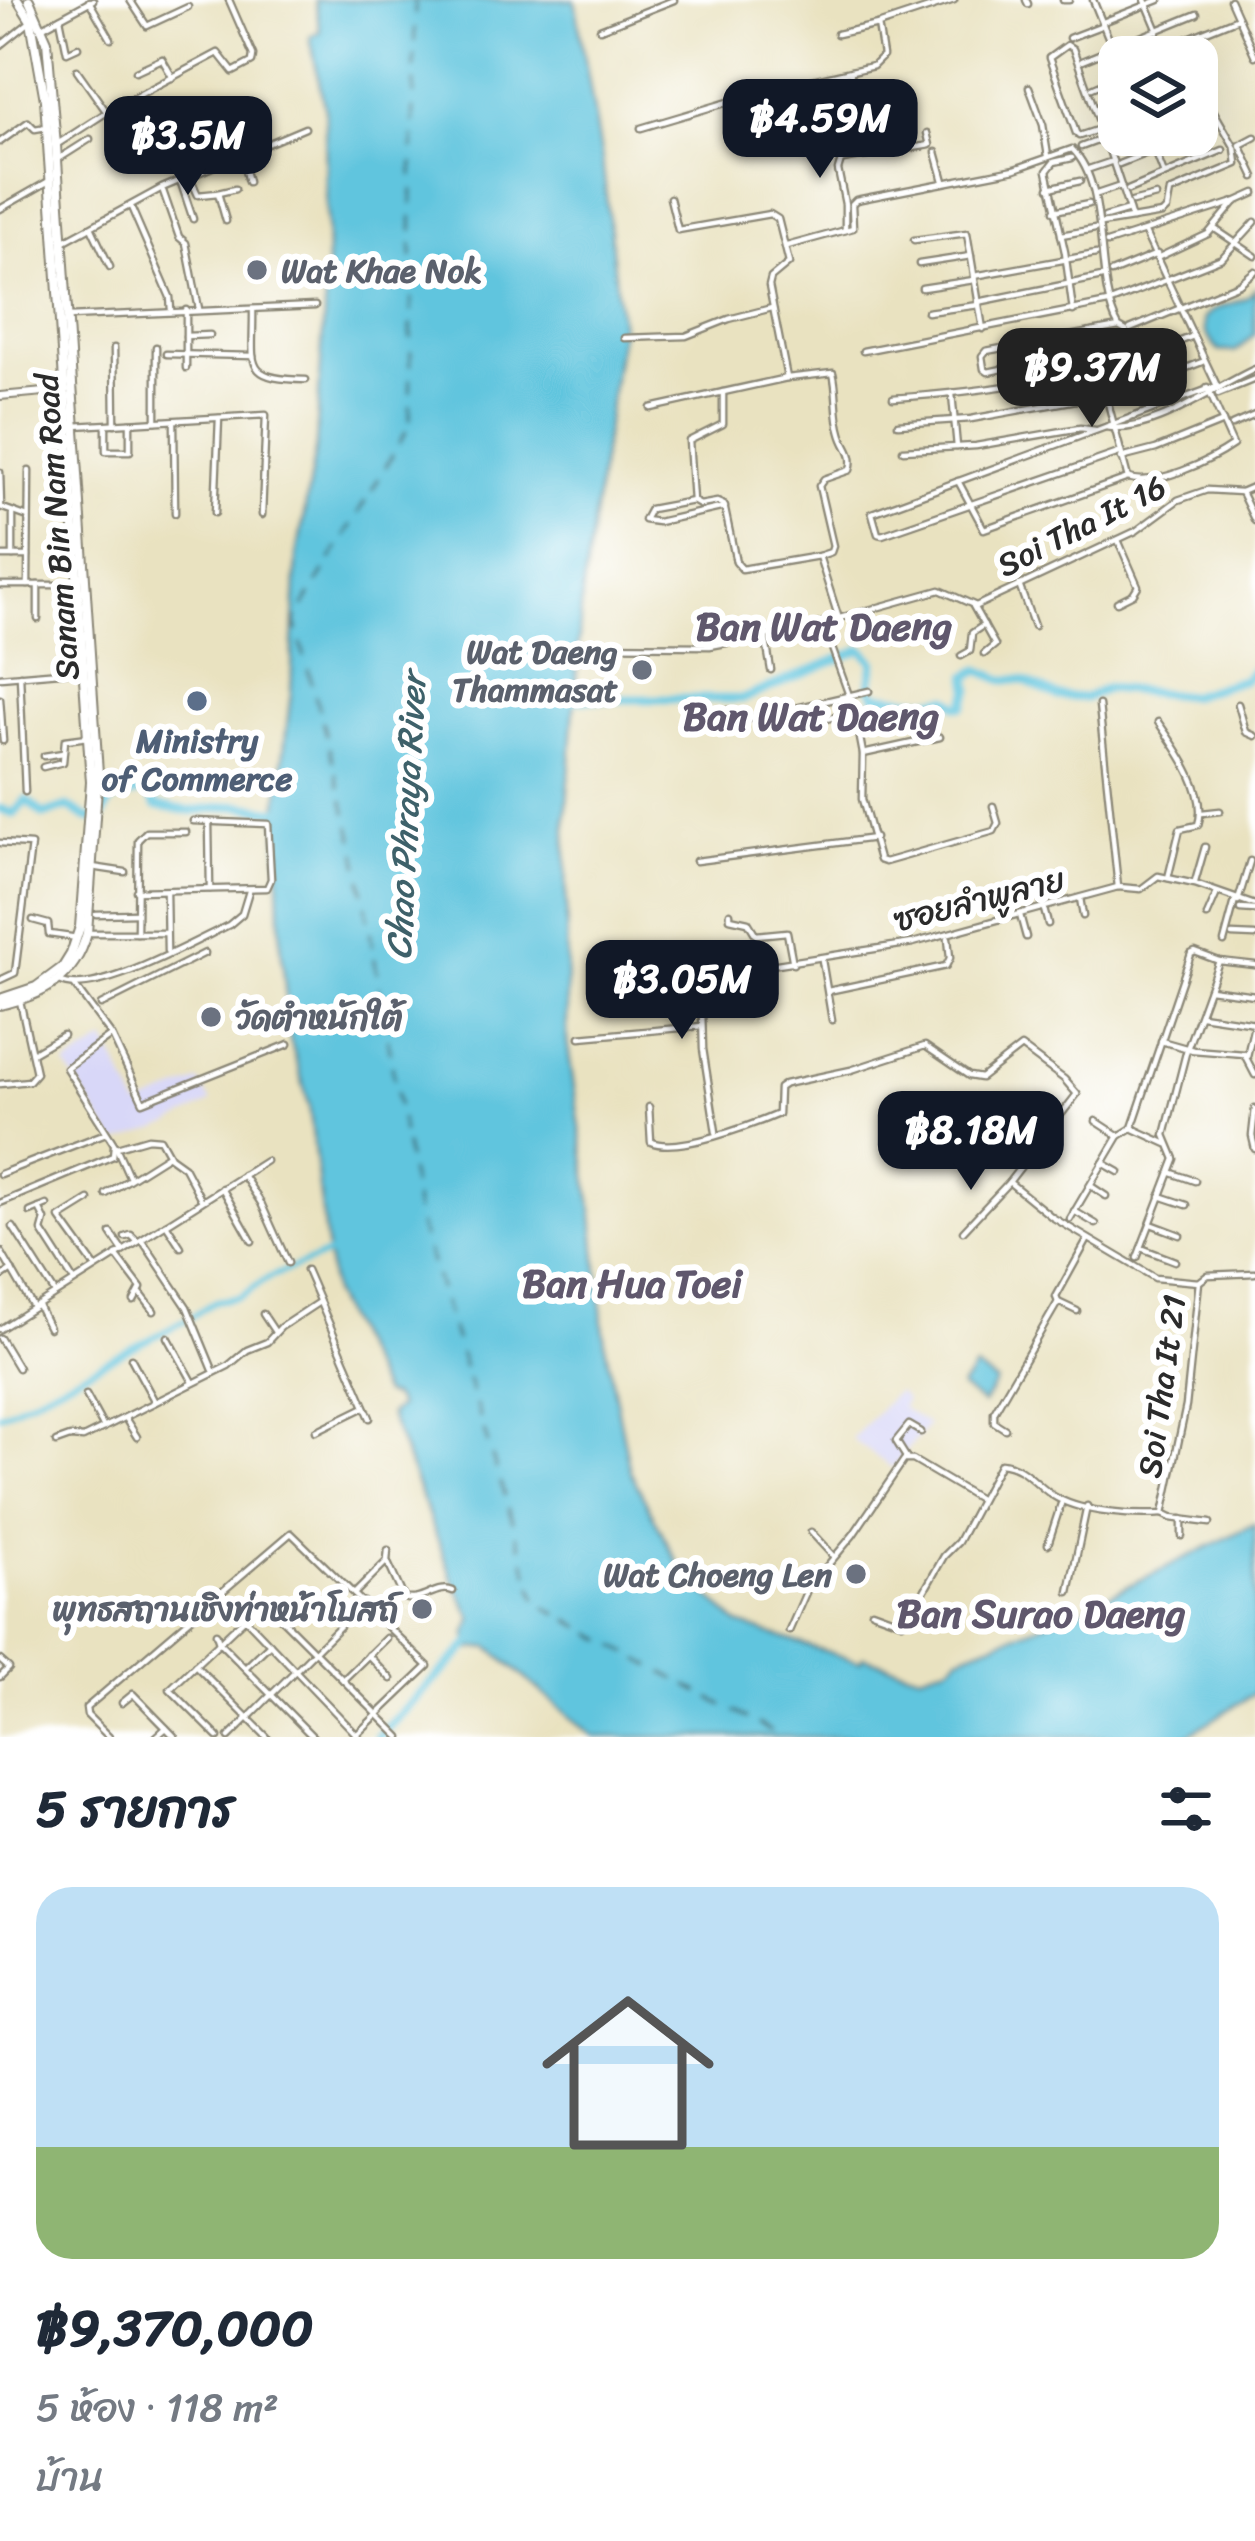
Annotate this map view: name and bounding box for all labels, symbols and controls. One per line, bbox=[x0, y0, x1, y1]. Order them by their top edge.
map controls bbox=[1098, 36, 1218, 156]
button: layers bbox=[1098, 36, 1218, 156]
pin: ฿4.59M bbox=[722, 79, 918, 181]
text: ฿4.59M bbox=[750, 83, 890, 152]
pin: ฿3.5M bbox=[104, 96, 272, 198]
text: ฿3.5M bbox=[131, 100, 245, 169]
place label: Wat Khae Nok bbox=[281, 242, 482, 300]
marker: Wat Khae Nok bbox=[244, 257, 270, 283]
pin: ฿9.37M bbox=[994, 328, 1190, 430]
text: ฿9.37M bbox=[1024, 332, 1160, 401]
street label: Sanam Bin Nam Road bbox=[17, 369, 97, 682]
street label: Soi Tha It 16 bbox=[986, 458, 1177, 594]
district label: Ban Wat Daeng bbox=[696, 592, 953, 661]
place label: Wat Daeng Thammasat bbox=[452, 623, 619, 719]
marker: Wat Daeng Thammasat bbox=[629, 657, 655, 683]
water label: Chao Phraya River bbox=[367, 665, 446, 961]
district label: Ban Wat Daeng bbox=[683, 682, 940, 751]
marker: Ministry of Commerce bbox=[184, 688, 210, 714]
place label: Ministry of Commerce bbox=[102, 712, 292, 808]
street label: ซอยลำพูลาย bbox=[888, 851, 1071, 949]
pin: ฿3.05M bbox=[584, 940, 780, 1042]
text: ฿3.05M bbox=[613, 944, 751, 1013]
place label: วัดตำหนักใต้ bbox=[235, 989, 407, 1047]
marker: วัดตำหนักใต้ bbox=[198, 1004, 224, 1030]
pin: ฿8.18M bbox=[873, 1091, 1069, 1193]
text: ฿8.18M bbox=[905, 1095, 1037, 1164]
district label: Ban Hua Toei bbox=[522, 1249, 743, 1318]
street label: Soi Tha It 21 bbox=[1120, 1291, 1204, 1481]
place label: Wat Choeng Len bbox=[603, 1546, 832, 1604]
marker: Wat Choeng Len bbox=[843, 1561, 869, 1587]
district label: Ban Surao Daeng bbox=[897, 1579, 1186, 1648]
place label: พุทธสถานเชิงท่าหน้าโบสถ์ bbox=[53, 1581, 404, 1639]
marker: พุทธสถานเชิงท่าหน้าโบสถ์ bbox=[409, 1596, 435, 1622]
text: 5 รายการ bbox=[36, 1764, 235, 1854]
icon: filters bbox=[1153, 1776, 1219, 1842]
icon: home bbox=[520, 1965, 736, 2181]
text: ฿9,370,000 bbox=[36, 2283, 314, 2373]
text: 5 ห้อง · 118 m² bbox=[36, 2373, 278, 2442]
text: บ้าน bbox=[36, 2442, 104, 2511]

